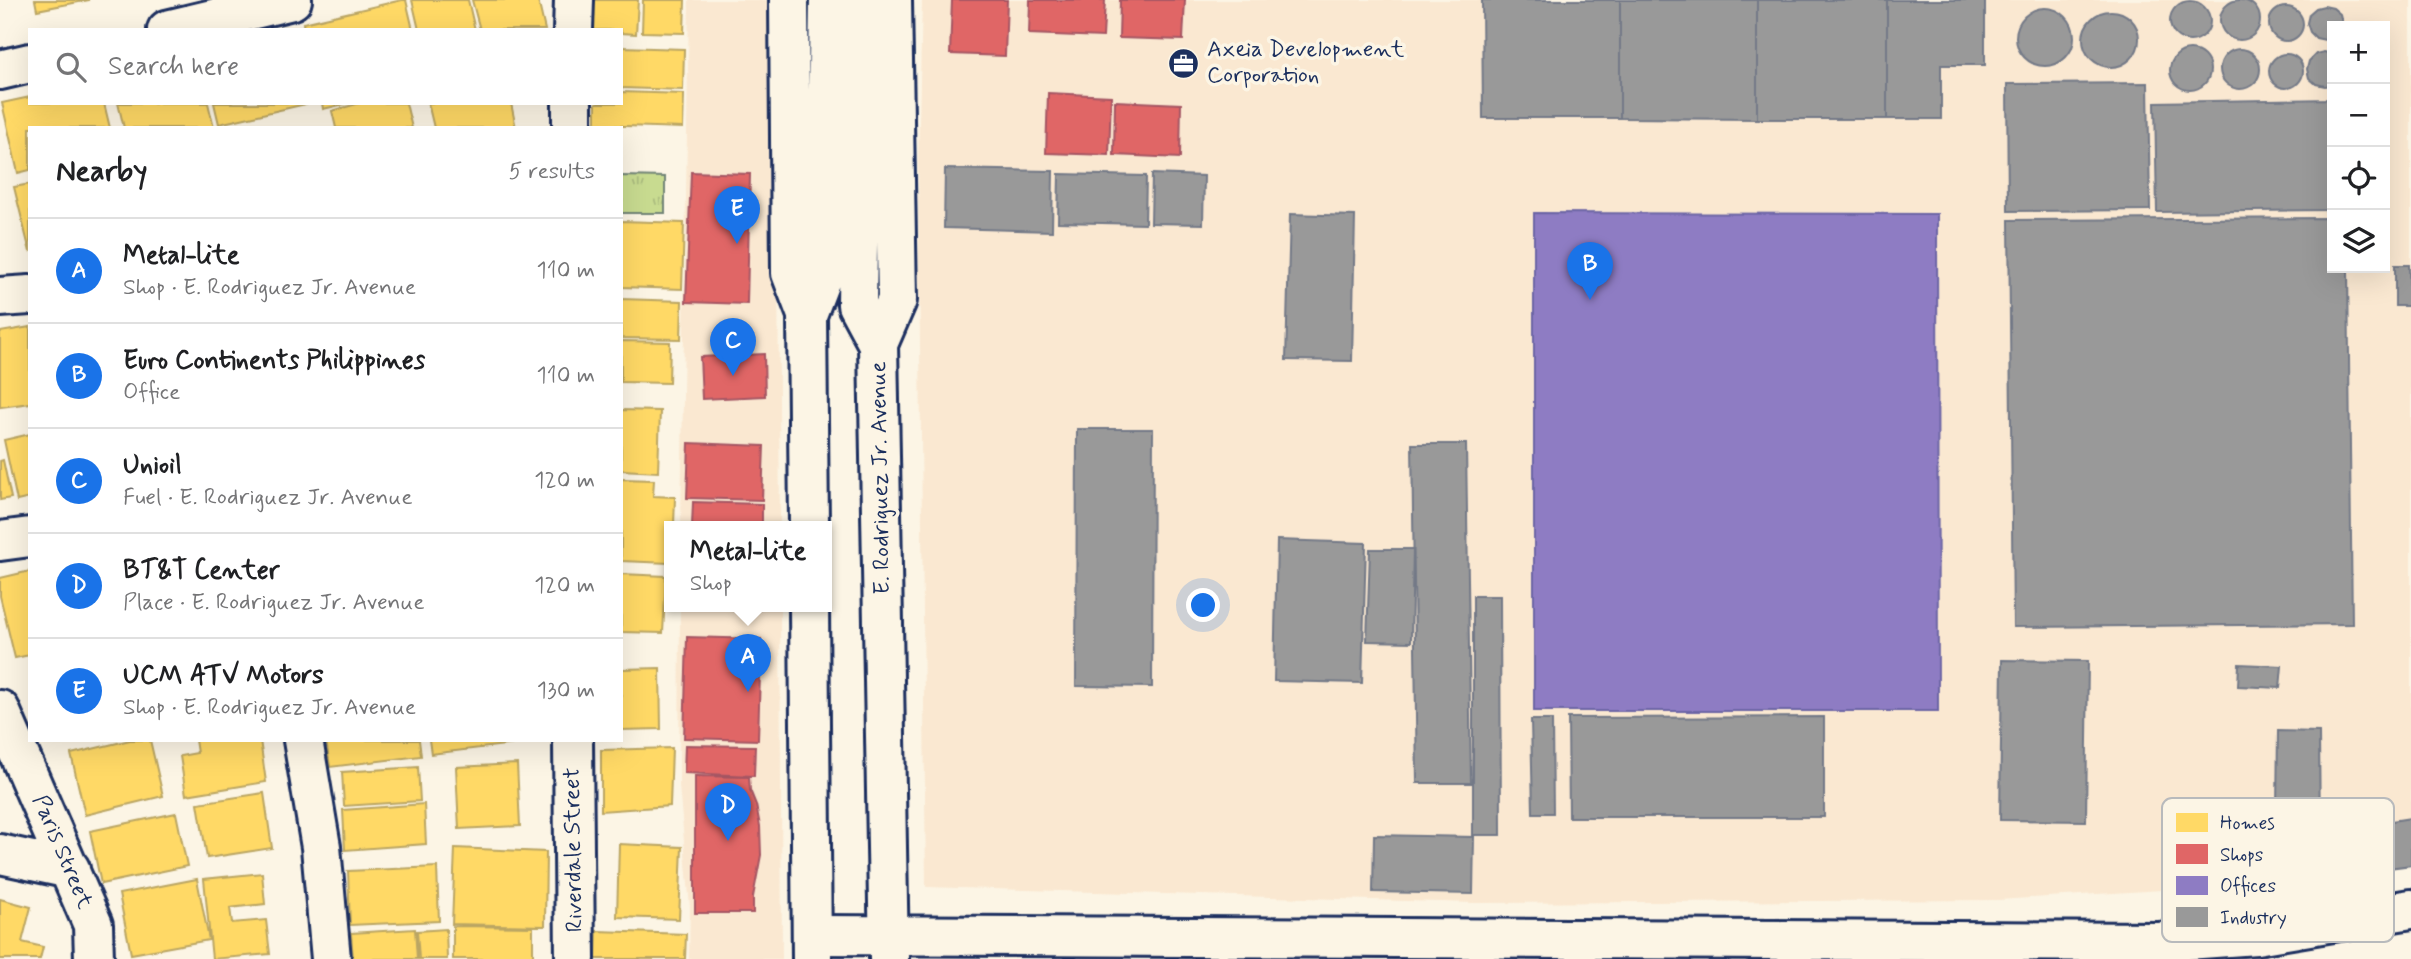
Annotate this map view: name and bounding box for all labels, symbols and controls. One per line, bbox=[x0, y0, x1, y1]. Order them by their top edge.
map controls bbox=[2327, 21, 2390, 273]
button: + bbox=[2327, 21, 2390, 84]
search box bbox=[28, 28, 623, 105]
place label: Axeia Development Corporation bbox=[1207, 35, 1405, 91]
office icon: Axeia Development Corporation bbox=[1167, 46, 1201, 80]
icon: search bbox=[52, 48, 90, 86]
text: Search here bbox=[108, 50, 239, 84]
button: − bbox=[2327, 84, 2390, 147]
button: locate bbox=[2327, 147, 2390, 210]
text: Nearby bbox=[56, 152, 147, 191]
text: 5 results bbox=[509, 157, 595, 187]
pin: E bbox=[714, 186, 760, 244]
button: layers bbox=[2327, 210, 2390, 273]
text: Metal-lite bbox=[123, 239, 240, 273]
pin: B bbox=[1567, 242, 1613, 300]
text: A bbox=[71, 256, 87, 286]
text: 110 m bbox=[536, 256, 595, 286]
text: Shop · E. Rodriguez Jr. Avenue bbox=[123, 273, 416, 303]
pin: C bbox=[710, 318, 756, 376]
text: Euro Continents Philippines bbox=[123, 344, 425, 378]
text: B bbox=[72, 361, 86, 391]
text: 110 m bbox=[536, 361, 595, 391]
street label: E. Rodriguez Jr. Avenue bbox=[864, 361, 898, 595]
text: Office bbox=[123, 378, 180, 408]
text: Unioil bbox=[123, 449, 182, 483]
text: C bbox=[71, 466, 87, 496]
text: 120 m bbox=[534, 466, 595, 496]
text: Fuel · E. Rodriguez Jr. Avenue bbox=[123, 483, 412, 513]
popup bbox=[664, 521, 832, 612]
text: Metal-lite bbox=[690, 535, 806, 569]
text: BT&T Center bbox=[123, 554, 280, 588]
text: Shop bbox=[690, 569, 732, 599]
text: D bbox=[71, 571, 87, 601]
text: 120 m bbox=[534, 571, 595, 601]
text: Place · E. Rodriguez Jr. Avenue bbox=[123, 588, 425, 618]
your location bbox=[1186, 588, 1220, 622]
pin: A bbox=[725, 634, 771, 692]
text: UCM ATV Motors bbox=[123, 659, 324, 693]
text: E bbox=[72, 676, 86, 706]
text: 130 m bbox=[537, 676, 595, 706]
text: Shop · E. Rodriguez Jr. Avenue bbox=[123, 693, 416, 723]
street label: Riverdale Street bbox=[558, 767, 590, 933]
pin: D bbox=[705, 783, 751, 841]
street label: Paris Street bbox=[25, 791, 100, 914]
legend bbox=[2162, 798, 2394, 942]
text: Homes bbox=[2220, 811, 2275, 836]
text: Shops bbox=[2220, 843, 2263, 868]
text: Offices bbox=[2220, 874, 2276, 899]
text: Industry bbox=[2220, 906, 2287, 931]

